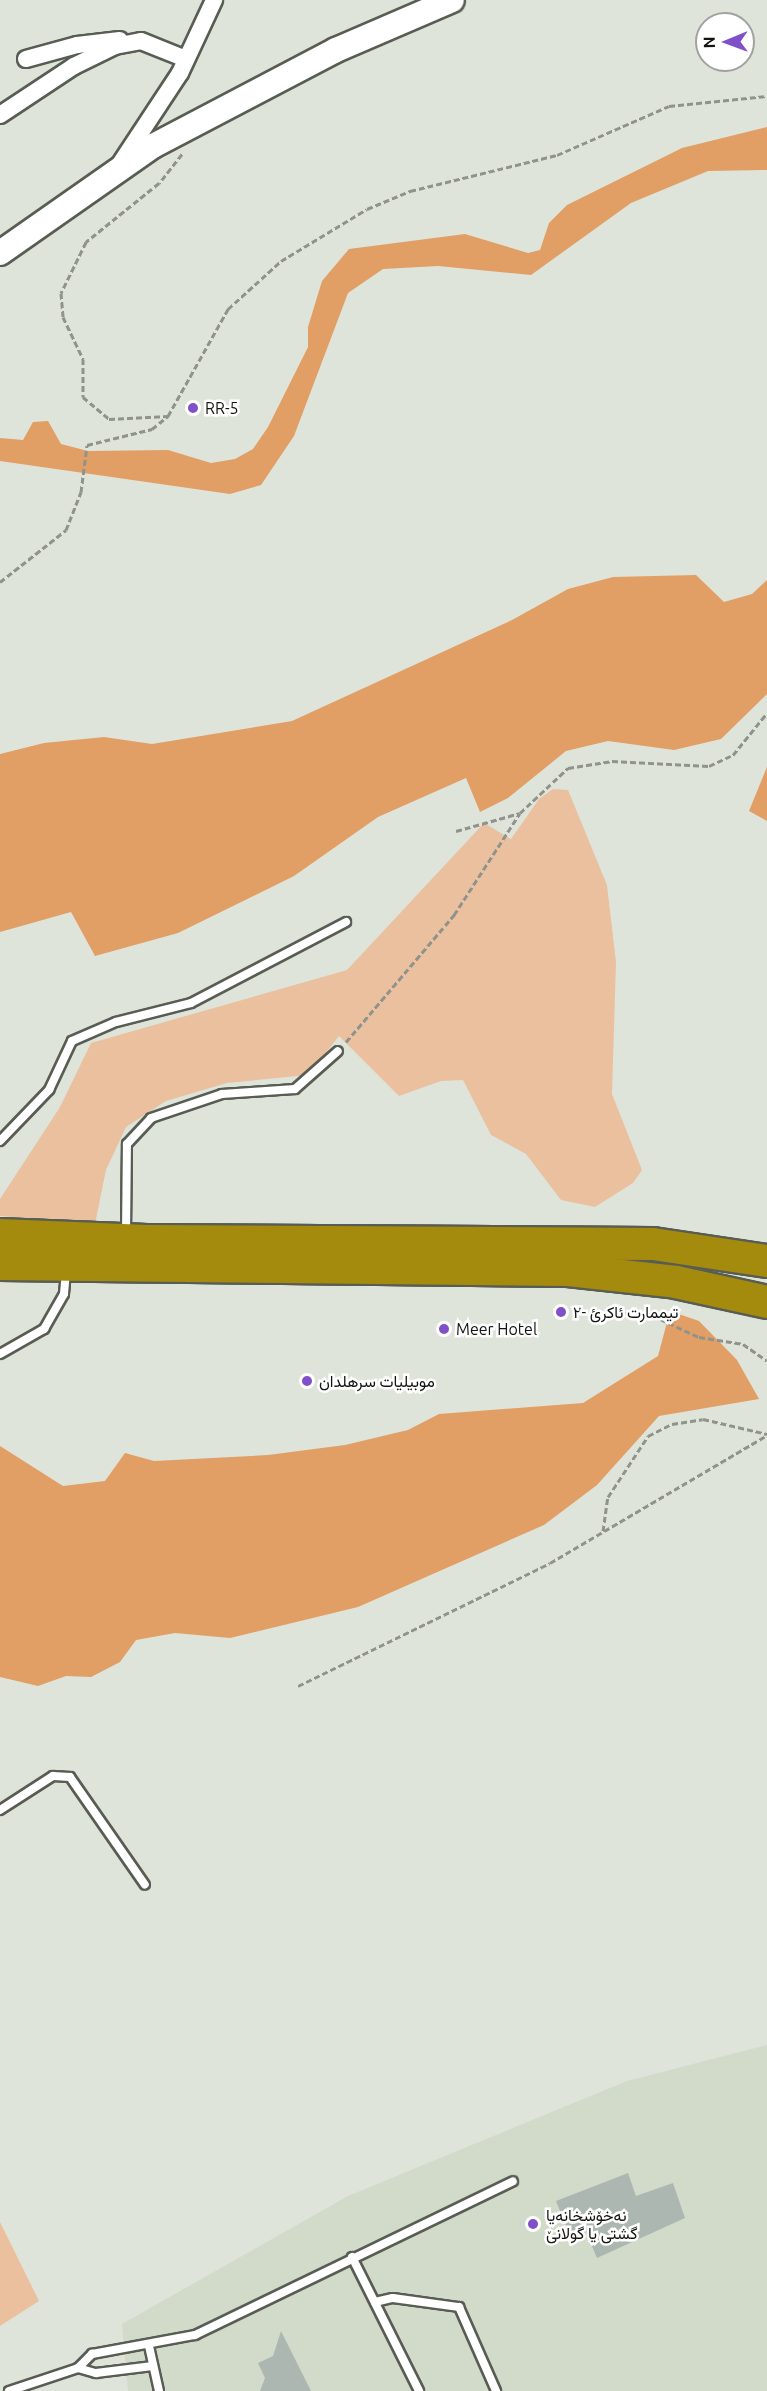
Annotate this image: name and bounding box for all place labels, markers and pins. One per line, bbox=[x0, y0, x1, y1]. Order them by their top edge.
place label: RR-5 bbox=[205, 398, 239, 418]
marker: RR-5 bbox=[186, 401, 200, 415]
place label: تيممارت ئاكرئ -٢ bbox=[573, 1302, 678, 1322]
marker: تيممارت ئاكرئ -٢ bbox=[554, 1305, 568, 1319]
place label: Meer Hotel bbox=[456, 1319, 537, 1339]
marker: Meer Hotel bbox=[437, 1322, 451, 1336]
place label: موبيليات سرهلدان bbox=[319, 1371, 435, 1391]
marker: موبيليات سرهلدان bbox=[300, 1374, 314, 1388]
place label: نەخۆشخانەیا گشتی یا گولانێ bbox=[546, 2205, 637, 2243]
marker: نەخۆشخانەیا گشتی یا گولانێ bbox=[524, 2215, 542, 2233]

